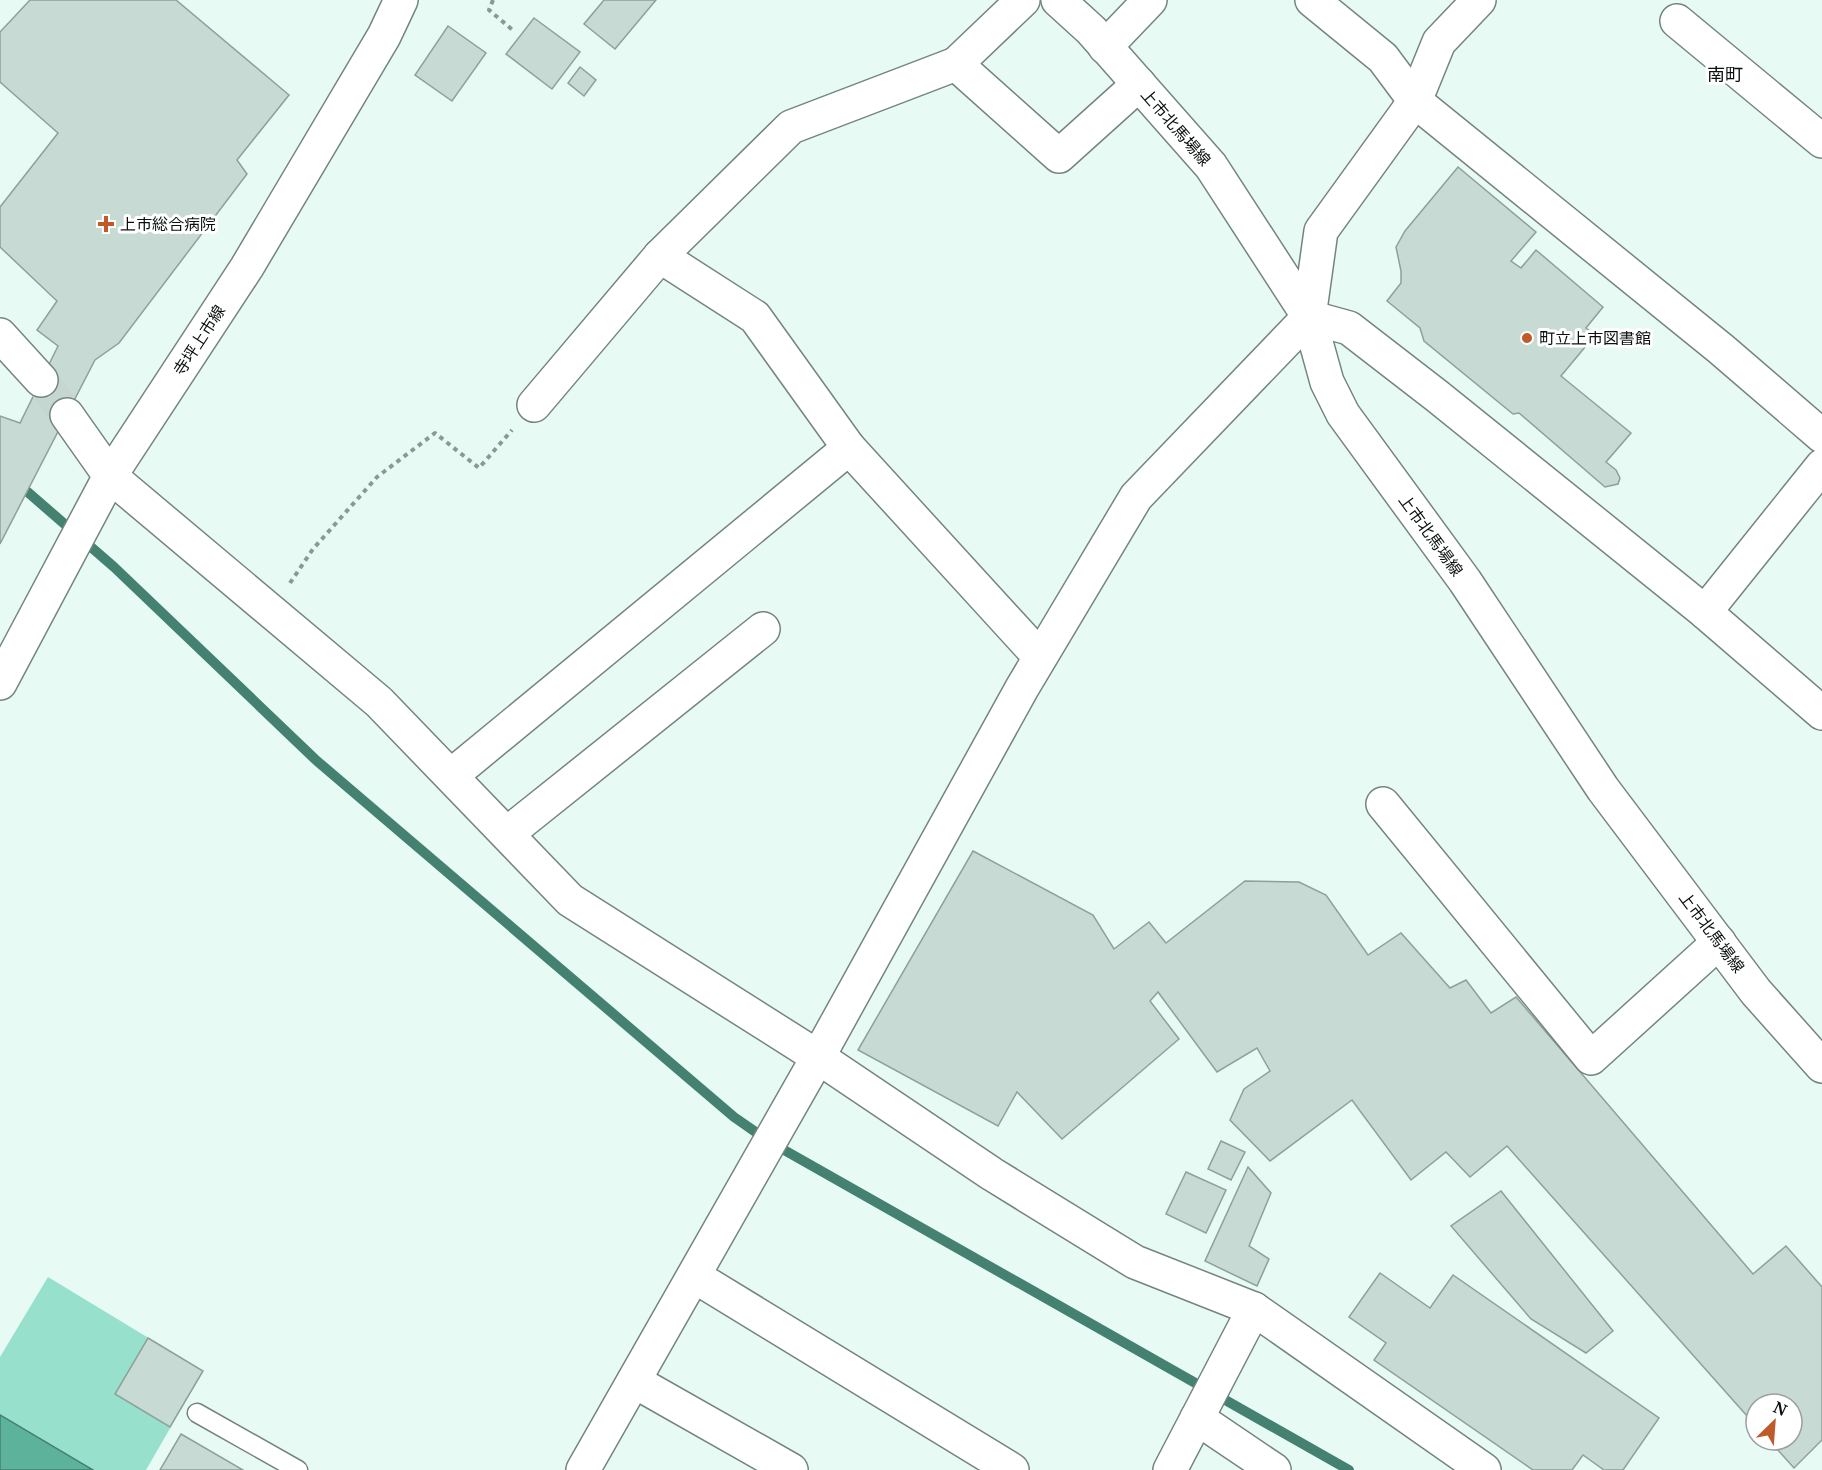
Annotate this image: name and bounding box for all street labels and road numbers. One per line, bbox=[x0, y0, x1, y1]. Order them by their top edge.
street label: 上市北馬場線 bbox=[1136, 84, 1216, 170]
street label: 寺坪上市線 bbox=[168, 300, 230, 380]
street label: 上市北馬場線 bbox=[1394, 490, 1468, 580]
street label: 上市北馬場線 bbox=[1674, 887, 1750, 977]

